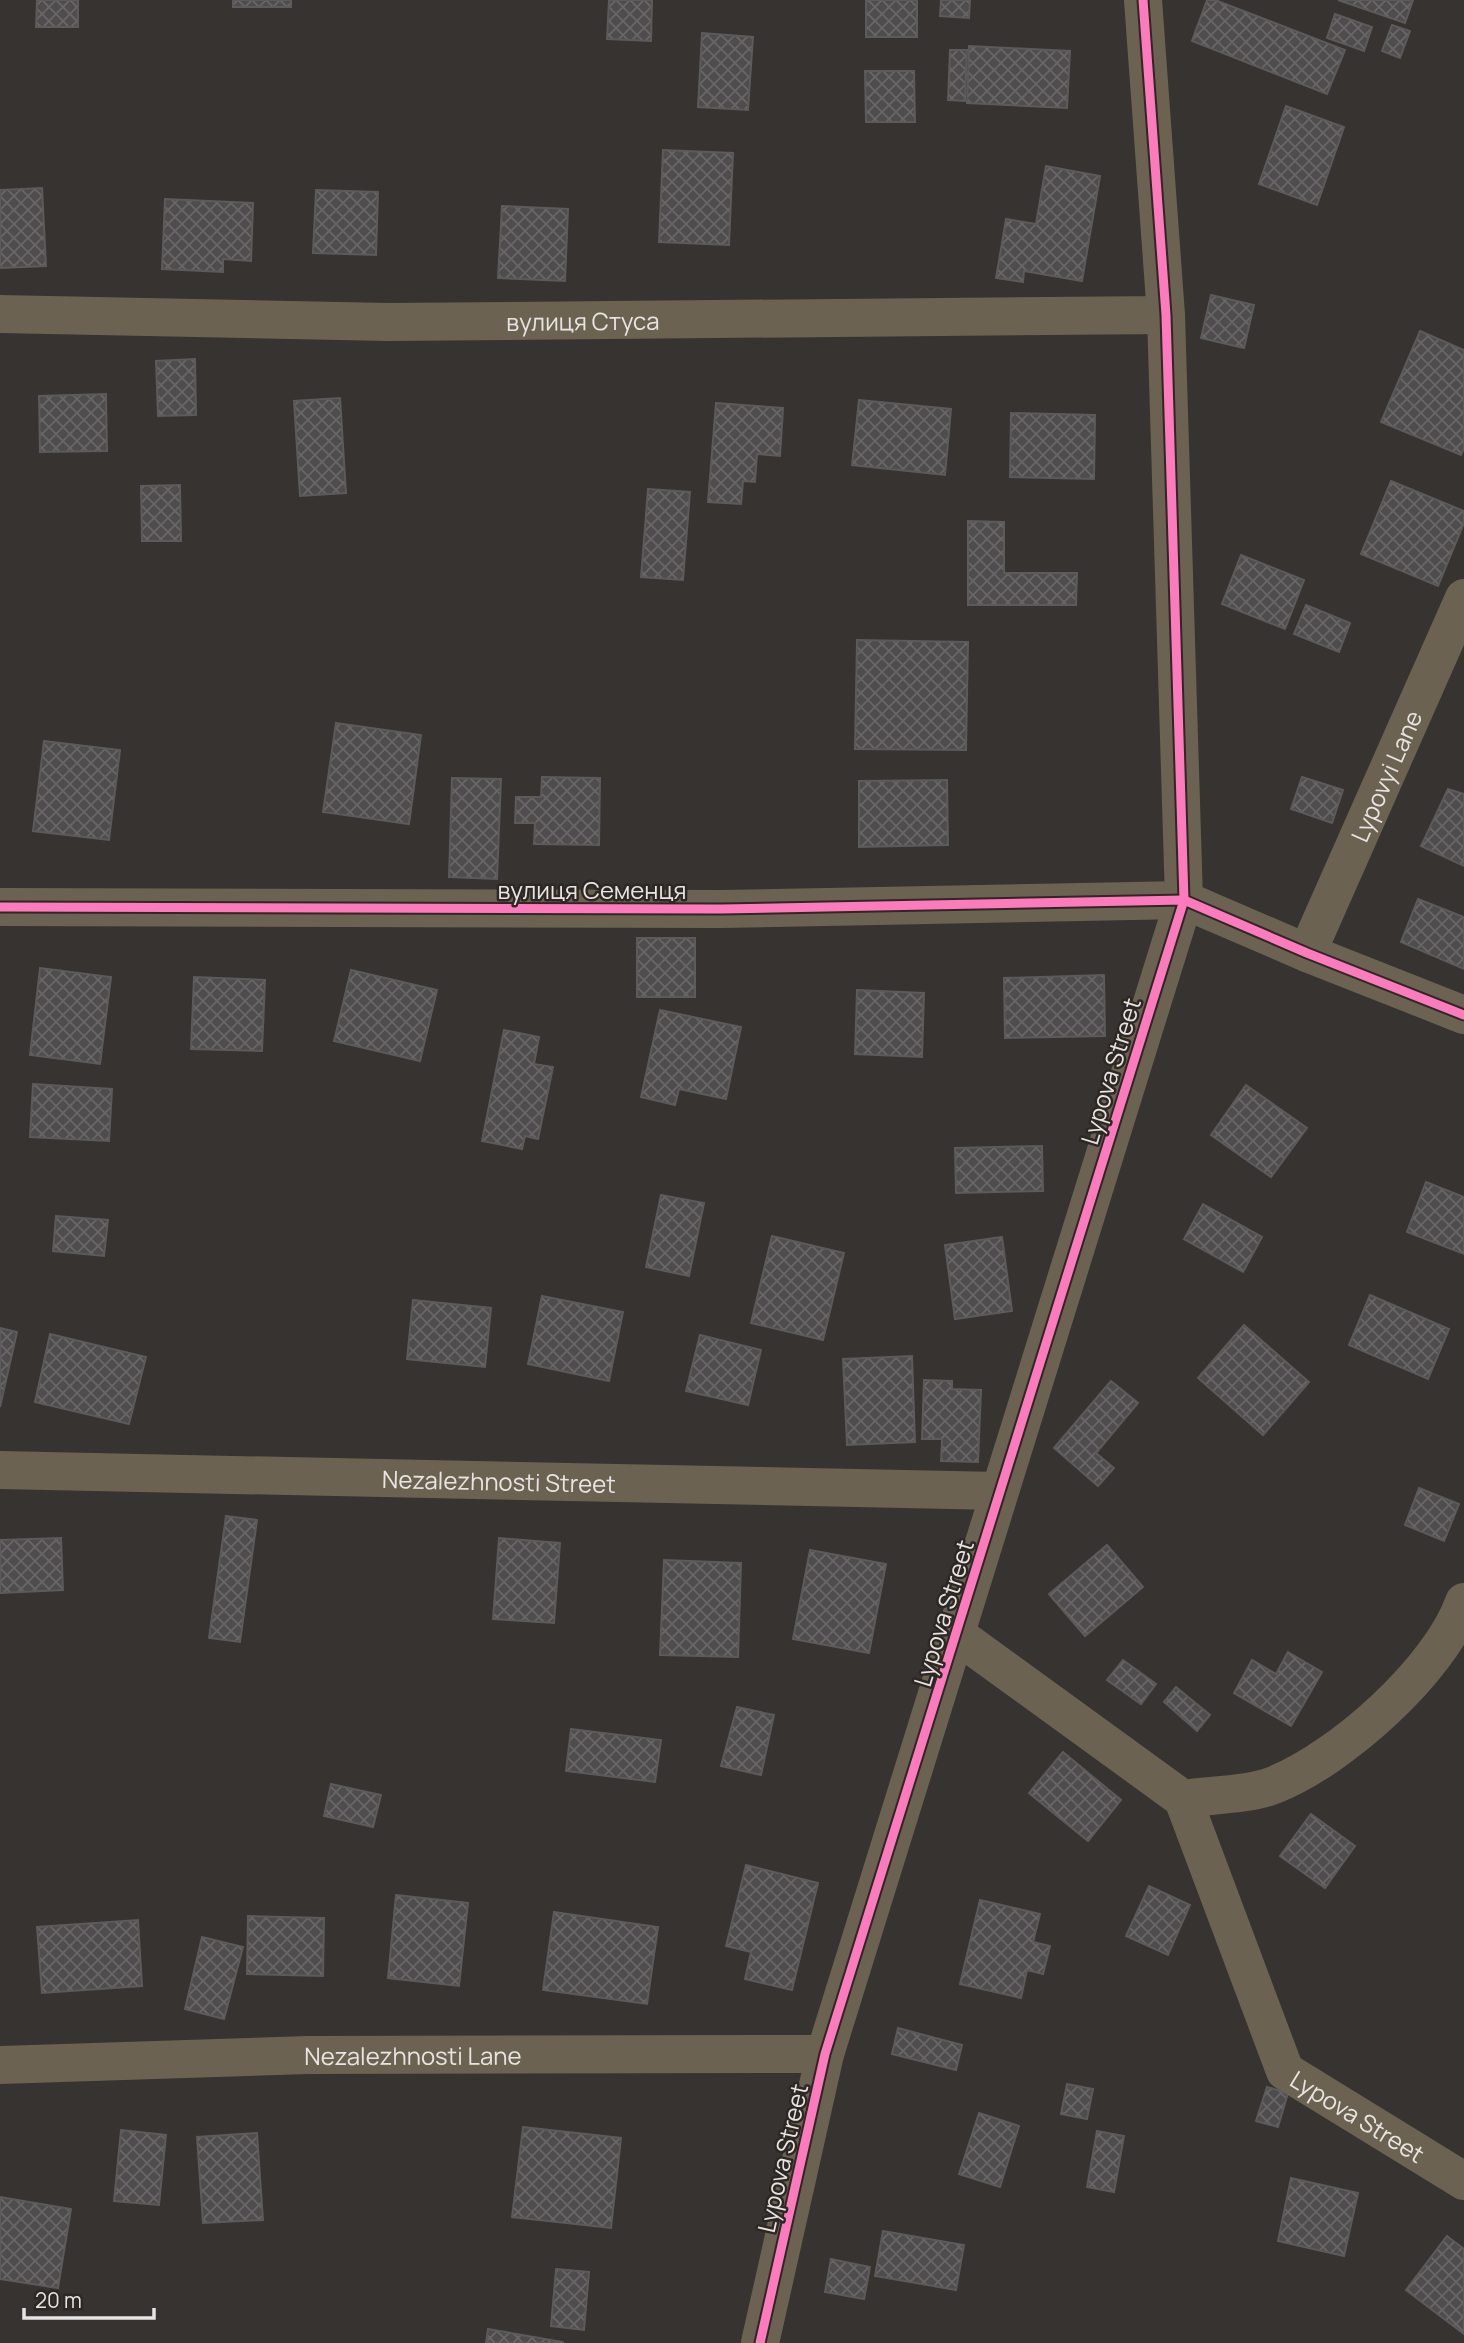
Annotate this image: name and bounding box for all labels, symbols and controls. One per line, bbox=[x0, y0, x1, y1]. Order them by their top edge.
street label: вулиця Стуса bbox=[506, 303, 660, 337]
street label: Lypovyi Lane bbox=[1342, 705, 1429, 847]
street label: вулиця Семенця bbox=[497, 873, 687, 906]
street label: Lypova Street bbox=[1072, 994, 1148, 1148]
street label: Nezalezhnosti Street bbox=[382, 1462, 616, 1499]
street label: Lypova Street bbox=[905, 1536, 981, 1690]
street label: Nezalezhnosti Lane bbox=[304, 2038, 521, 2072]
street label: Lypova Street bbox=[1285, 2062, 1431, 2170]
street label: Lypova Street bbox=[749, 2080, 815, 2236]
scale bar bbox=[24, 2276, 154, 2320]
text: 20 m bbox=[35, 2286, 82, 2314]

